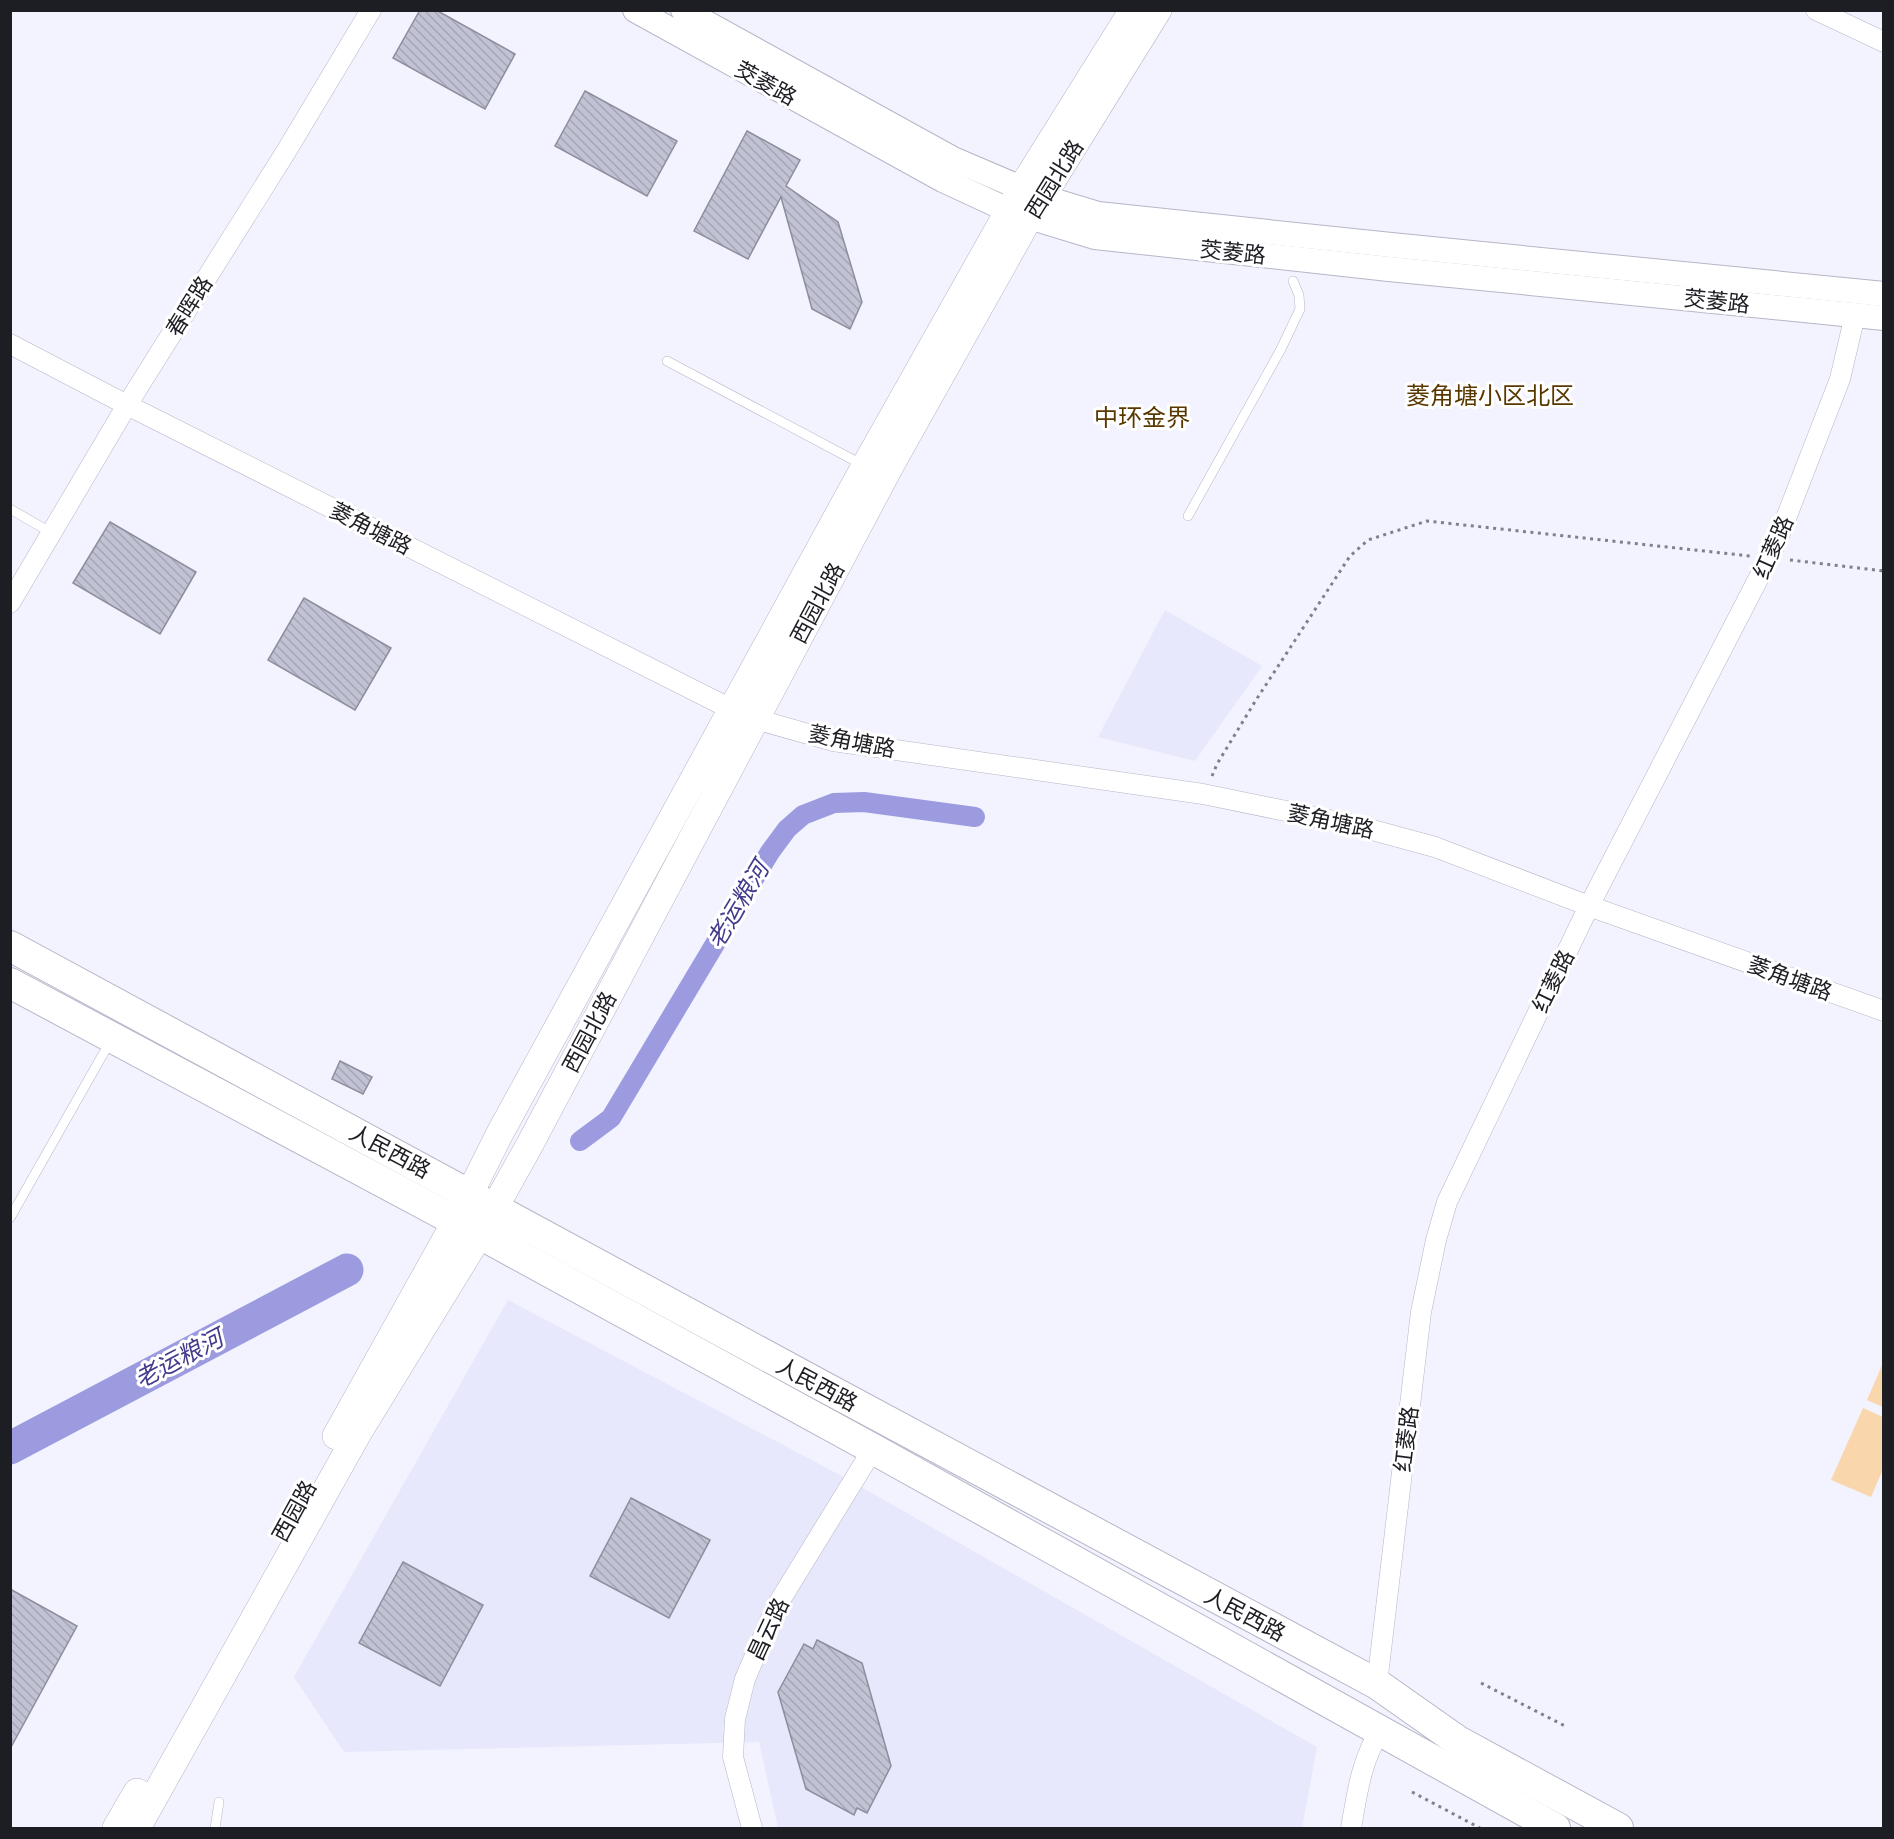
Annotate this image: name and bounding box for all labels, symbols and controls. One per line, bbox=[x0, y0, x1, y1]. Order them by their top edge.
street label: 茭菱路 bbox=[731, 55, 802, 109]
street label: 西园北路 bbox=[1019, 134, 1087, 223]
street label: 茭菱路 bbox=[1199, 235, 1267, 267]
street label: 春晖路 bbox=[160, 271, 217, 340]
street label: 茭菱路 bbox=[1683, 284, 1751, 316]
district label: 菱角塘小区北区 bbox=[1406, 380, 1574, 409]
district label: 中环金界 bbox=[1094, 402, 1190, 431]
street label: 菱角塘路 bbox=[326, 496, 417, 559]
street label: 红菱路 bbox=[1747, 511, 1797, 582]
street label: 西园北路 bbox=[784, 558, 848, 647]
street label: 菱角塘路 bbox=[807, 719, 898, 761]
street label: 菱角塘路 bbox=[1285, 798, 1377, 842]
water label: 老运粮河 bbox=[700, 852, 776, 953]
street label: 红菱路 bbox=[1526, 945, 1578, 1016]
street label: 菱角塘路 bbox=[1745, 950, 1836, 1004]
street label: 西园北路 bbox=[556, 987, 620, 1076]
street label: 人民西路 bbox=[346, 1118, 435, 1182]
water label: 老运粮河 bbox=[129, 1320, 231, 1393]
street label: 人民西路 bbox=[773, 1351, 862, 1415]
street label: 红菱路 bbox=[1388, 1405, 1422, 1473]
street label: 西园路 bbox=[266, 1475, 320, 1546]
street label: 人民西路 bbox=[1201, 1581, 1290, 1645]
street label: 昌云路 bbox=[741, 1593, 793, 1664]

